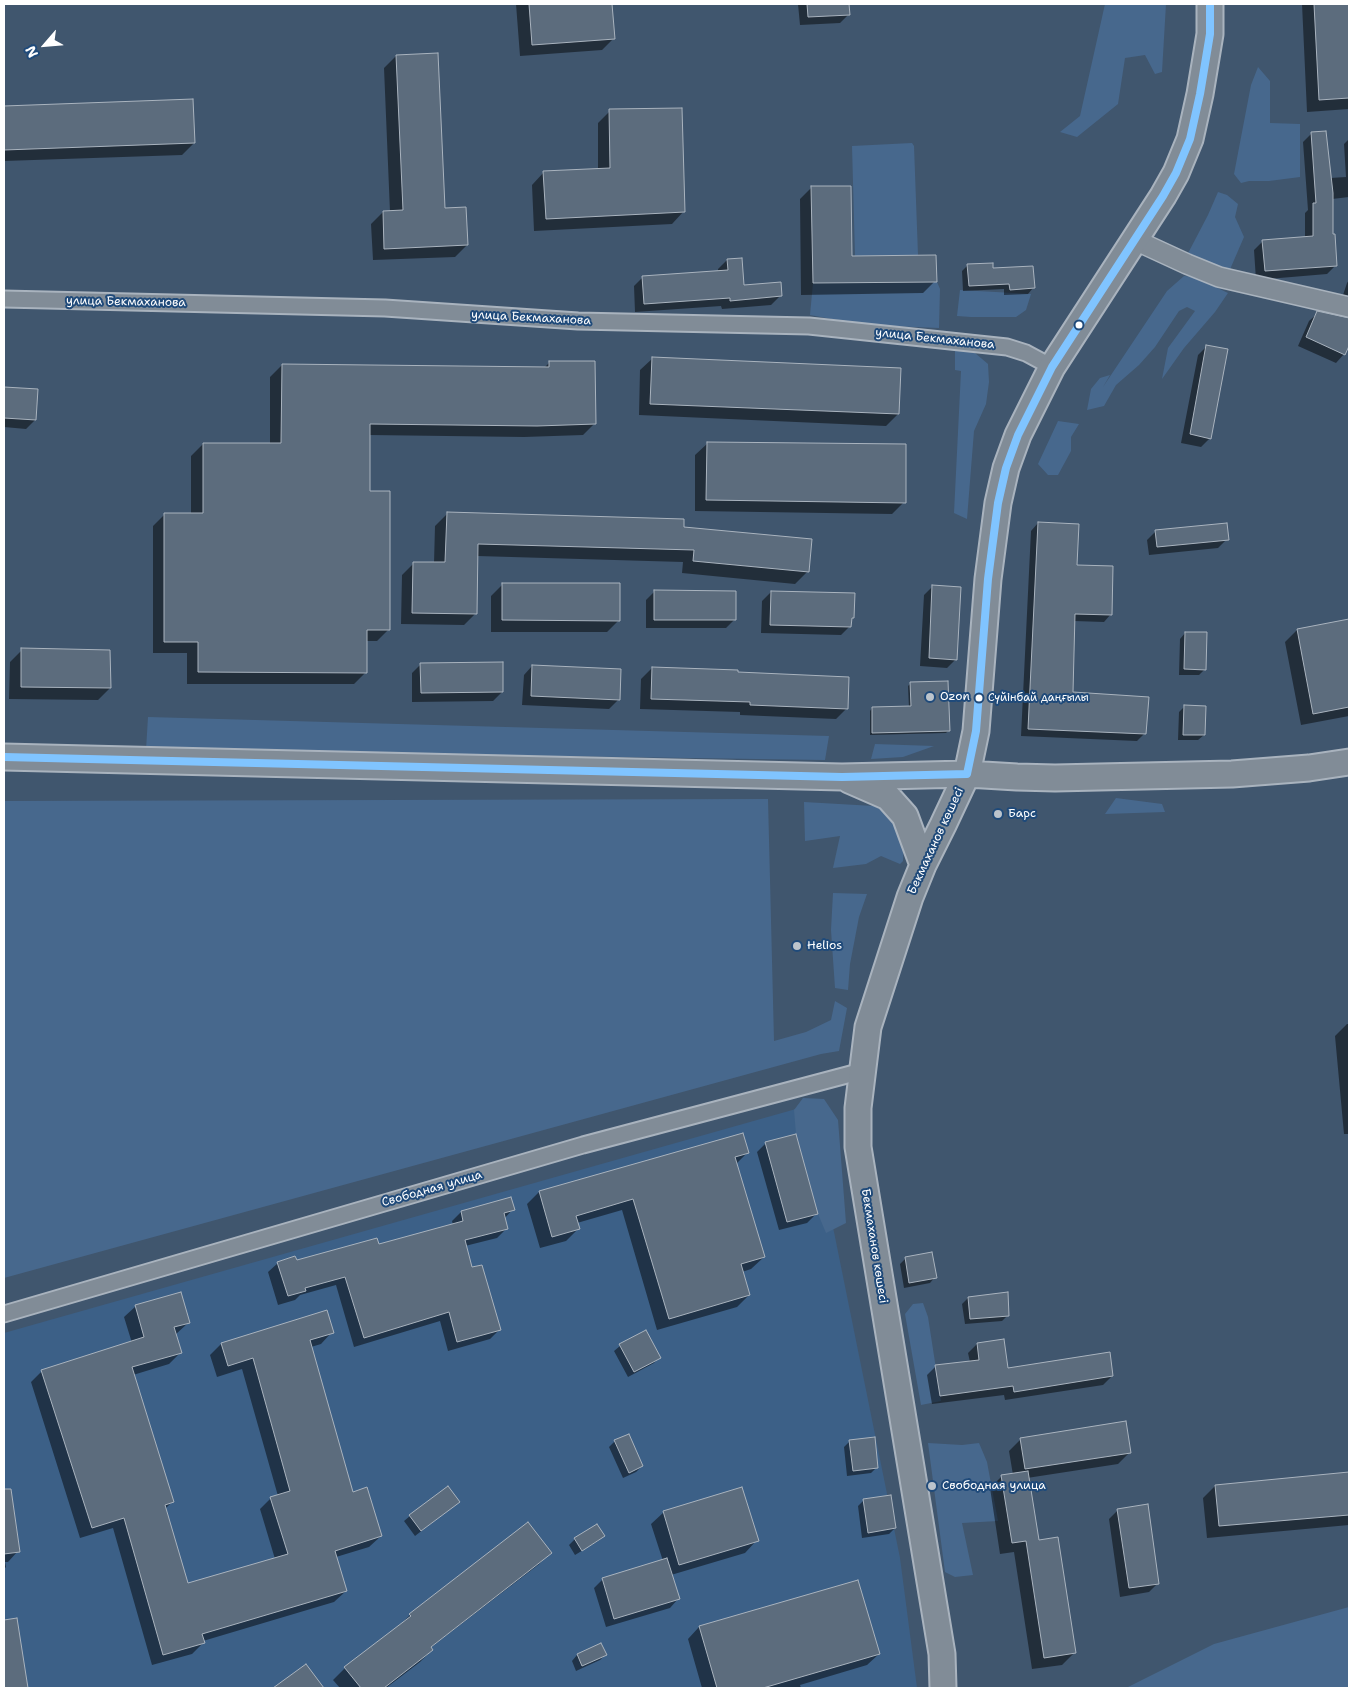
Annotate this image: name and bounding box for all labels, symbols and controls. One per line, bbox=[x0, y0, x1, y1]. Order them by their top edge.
north arrow bbox=[20, 20, 70, 70]
text: N bbox=[21, 43, 42, 61]
street label: улица Бекмаханова bbox=[66, 294, 186, 310]
street label: улица Бекмаханова bbox=[471, 308, 591, 328]
unlabelled marker bbox=[1074, 320, 1084, 330]
street label: улица Бекмаханова bbox=[875, 326, 995, 352]
place label: Ozon bbox=[940, 690, 970, 704]
marker: Ozon bbox=[924, 691, 936, 703]
place label: Сүйінбай даңғылы bbox=[988, 691, 1089, 705]
marker: Сүйінбай даңғылы bbox=[974, 693, 984, 703]
street label: Бекмаханов көшесі bbox=[905, 785, 967, 897]
place label: Барс bbox=[1008, 807, 1036, 821]
marker: Барс bbox=[992, 808, 1004, 820]
place label: Helios bbox=[807, 939, 842, 953]
marker: Helios bbox=[791, 940, 803, 952]
street label: Свободная улица bbox=[380, 1168, 484, 1210]
street label: Бекмаханов көшесі bbox=[858, 1188, 890, 1304]
place label: Свободная улица bbox=[942, 1479, 1046, 1493]
marker: Свободная улица bbox=[926, 1480, 938, 1492]

